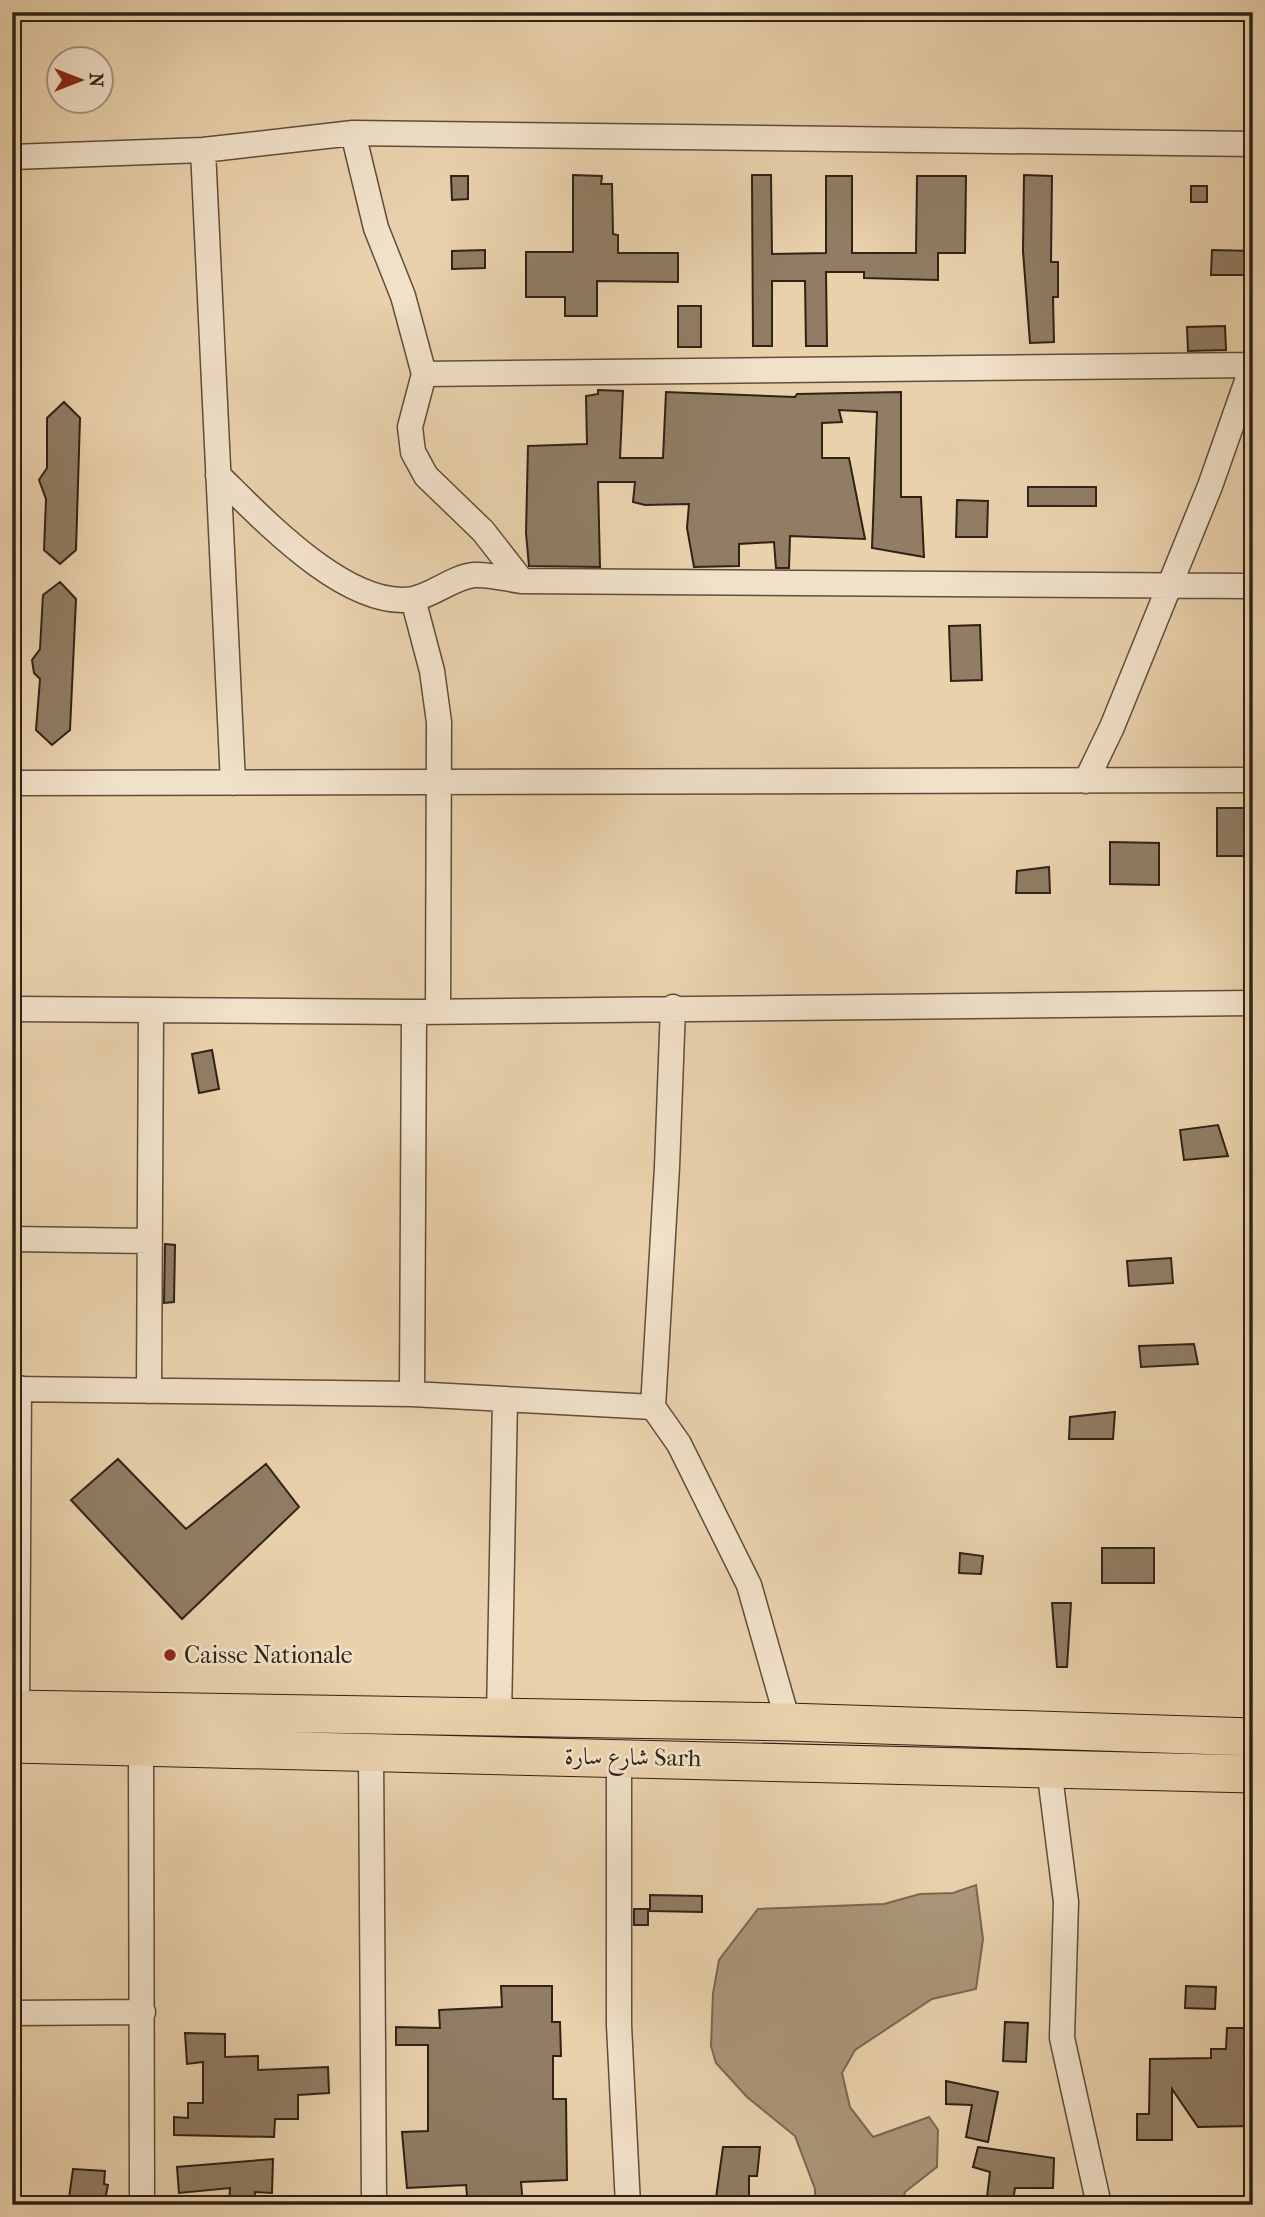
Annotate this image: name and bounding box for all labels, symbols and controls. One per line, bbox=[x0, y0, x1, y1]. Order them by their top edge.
north arrow bbox=[46, 46, 116, 116]
text: N bbox=[85, 73, 107, 88]
place label: Caisse Nationale bbox=[184, 1641, 353, 1669]
marker: Caisse Nationale bbox=[162, 1647, 178, 1663]
street label: شارع سارة Sarh bbox=[564, 1742, 702, 1778]

